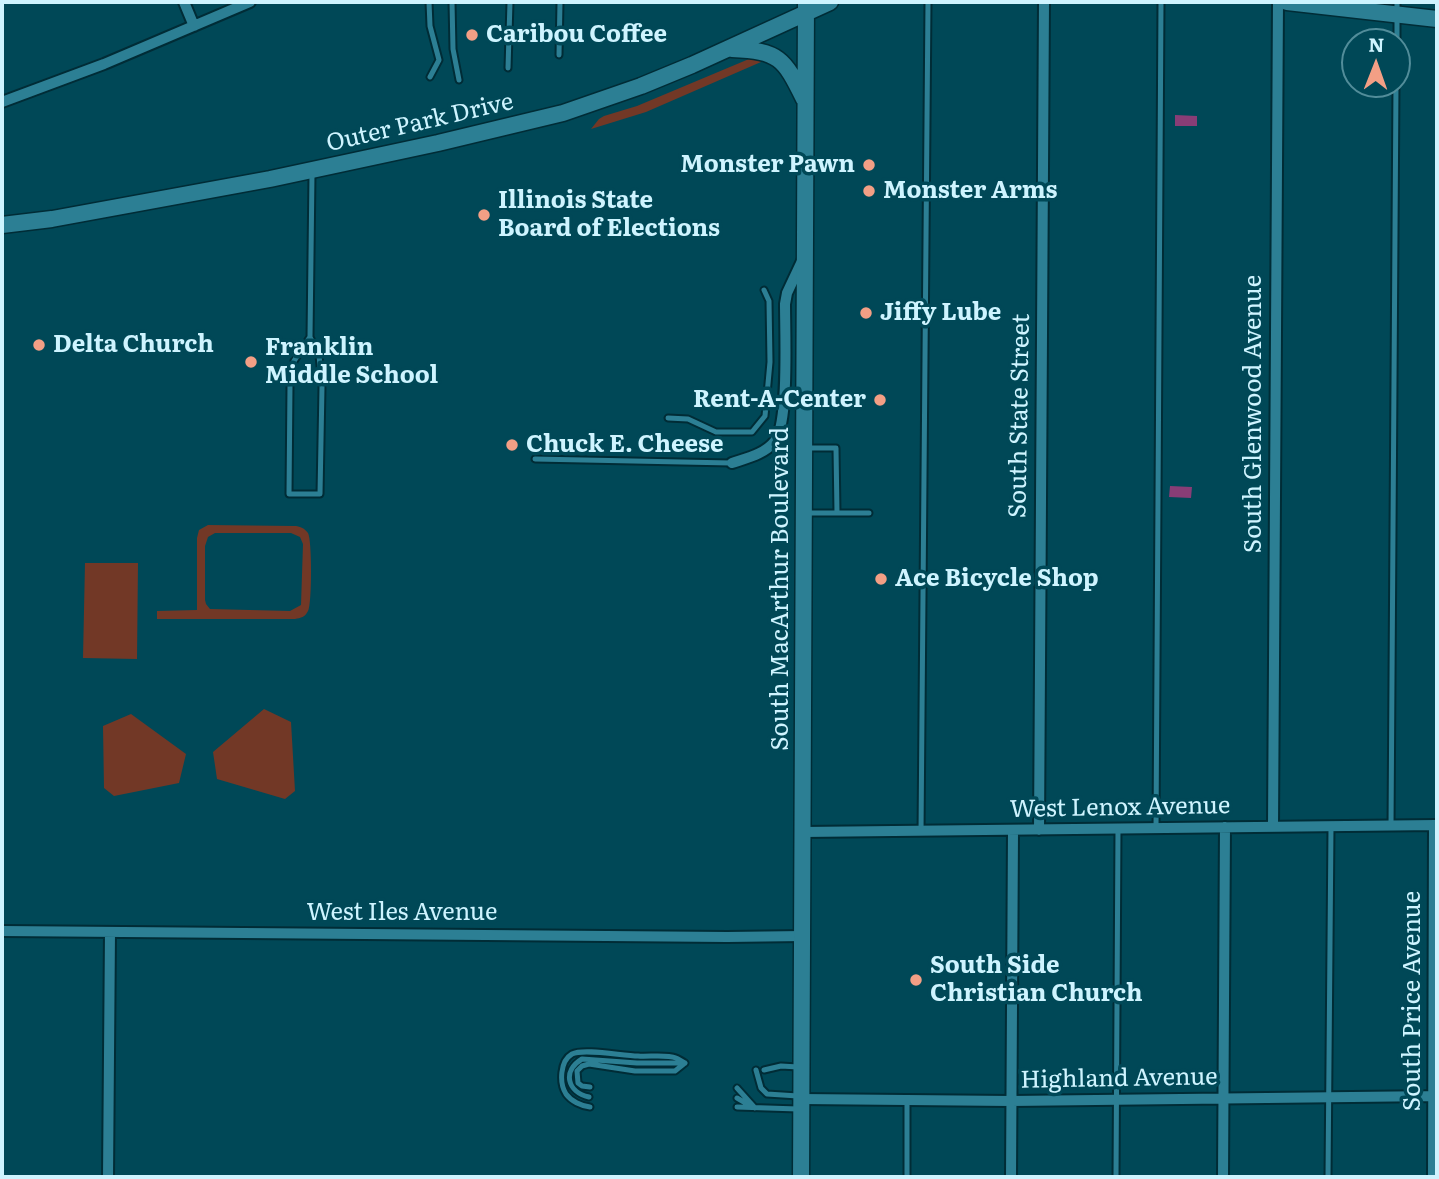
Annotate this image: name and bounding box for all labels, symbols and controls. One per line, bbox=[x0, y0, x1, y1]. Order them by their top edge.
place label: Caribou Coffee bbox=[486, 21, 667, 49]
marker: Caribou Coffee bbox=[464, 27, 480, 43]
north arrow bbox=[1341, 28, 1411, 98]
text: N bbox=[1368, 30, 1385, 58]
street label: Outer Park Drive bbox=[324, 87, 516, 159]
place label: Monster Pawn bbox=[680, 151, 855, 179]
marker: Monster Pawn bbox=[861, 157, 877, 173]
place label: Monster Arms bbox=[883, 177, 1058, 205]
marker: Monster Arms bbox=[861, 183, 877, 199]
place label: Illinois State Board of Elections bbox=[498, 187, 720, 243]
marker: Illinois State Board of Elections bbox=[476, 207, 492, 223]
street label: South Glenwood Avenue bbox=[1240, 275, 1268, 553]
place label: Jiffy Lube bbox=[880, 299, 1001, 327]
marker: Jiffy Lube bbox=[858, 305, 874, 321]
street label: South State Street bbox=[1004, 314, 1036, 518]
place label: Delta Church bbox=[53, 331, 214, 359]
place label: Franklin Middle School bbox=[265, 334, 438, 390]
marker: Delta Church bbox=[31, 337, 47, 353]
marker: Franklin Middle School bbox=[243, 354, 259, 370]
place label: Rent-A-Center bbox=[693, 386, 866, 414]
marker: Rent-A-Center bbox=[872, 392, 888, 408]
street label: South MacArthur Boulevard bbox=[767, 427, 795, 751]
place label: Chuck E. Cheese bbox=[526, 431, 724, 459]
marker: Chuck E. Cheese bbox=[504, 437, 520, 453]
place label: Ace Bicycle Shop bbox=[895, 565, 1098, 593]
marker: Ace Bicycle Shop bbox=[873, 571, 889, 587]
street label: West Lenox Avenue bbox=[1009, 792, 1231, 824]
street label: South Price Avenue bbox=[1399, 891, 1427, 1111]
street label: West Iles Avenue bbox=[307, 899, 497, 927]
place label: South Side Christian Church bbox=[930, 952, 1143, 1008]
marker: South Side Christian Church bbox=[908, 972, 924, 988]
street label: Highland Avenue bbox=[1020, 1063, 1218, 1095]

